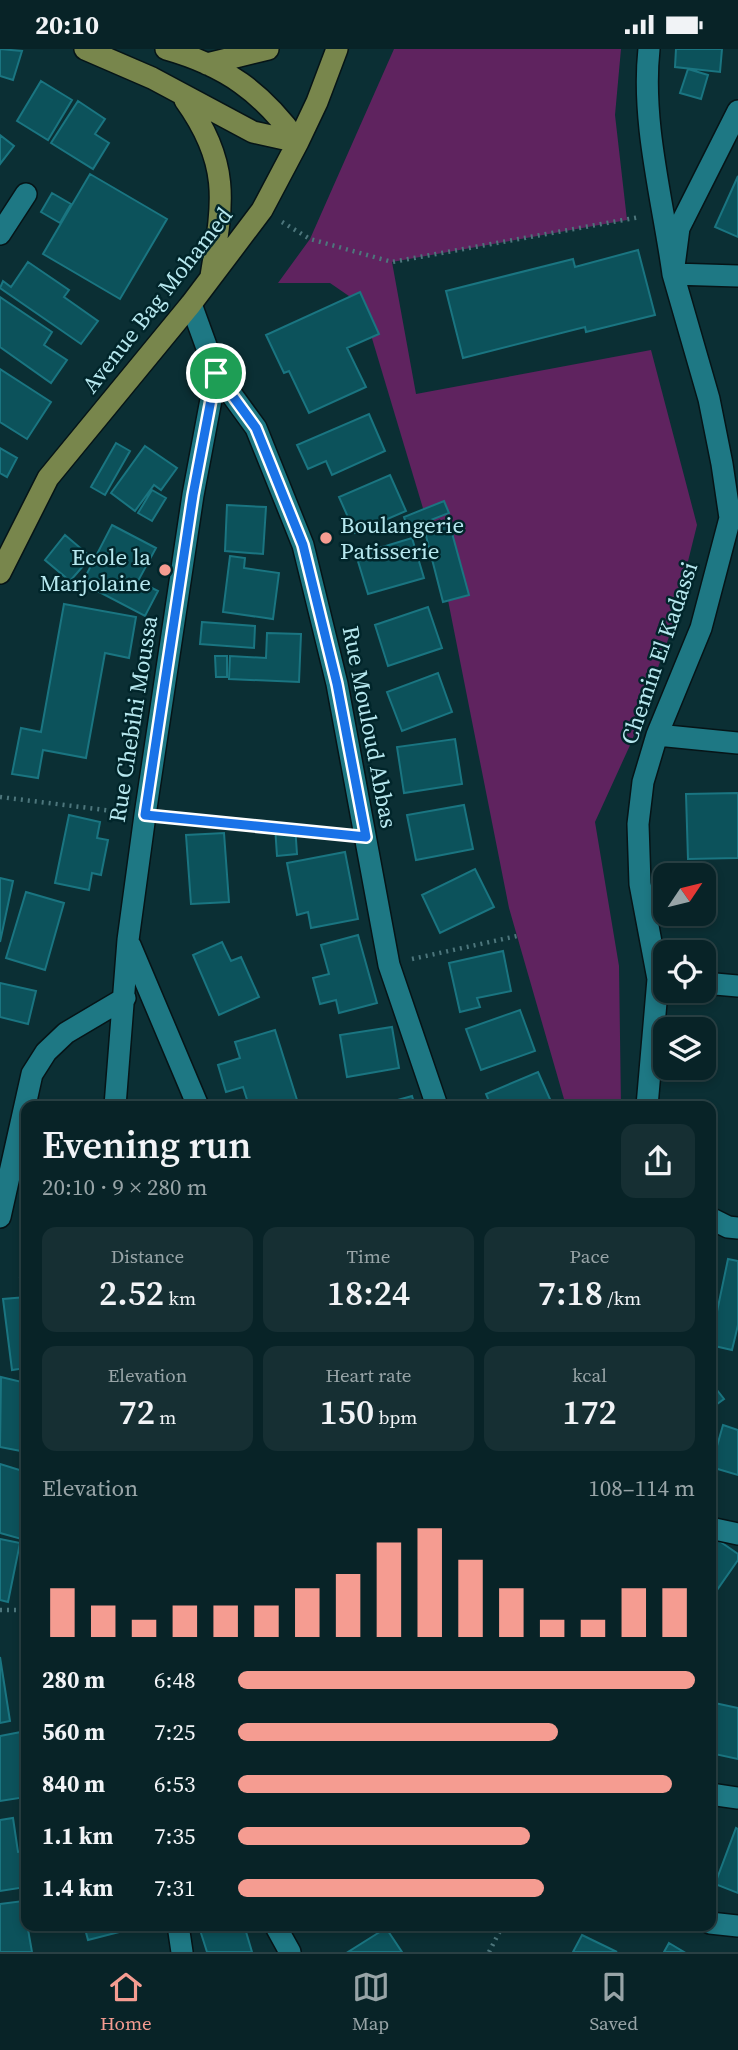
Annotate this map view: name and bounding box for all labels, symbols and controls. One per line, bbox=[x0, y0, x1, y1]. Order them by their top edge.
text: 20:10 bbox=[35, 7, 99, 43]
street label: Avenue Bag Mohamed bbox=[74, 200, 240, 400]
pin bbox=[186, 343, 246, 403]
icon: arrive bbox=[197, 354, 235, 392]
place label: Boulangerie Patisserie bbox=[340, 509, 464, 567]
marker: Boulangerie Patisserie bbox=[318, 530, 334, 546]
place label: Ecole la Marjolaine bbox=[40, 541, 151, 599]
street label: Chemin El Kadassi bbox=[613, 557, 705, 749]
marker: Ecole la Marjolaine bbox=[157, 562, 173, 578]
street label: Rue Chebihi Moussa bbox=[101, 613, 165, 825]
street label: Rue Mouloud Abbas bbox=[335, 623, 405, 831]
north arrow bbox=[653, 863, 716, 926]
map controls bbox=[653, 863, 716, 1080]
button: locate bbox=[653, 940, 716, 1003]
button: layers bbox=[653, 1017, 716, 1080]
text: Evening run bbox=[42, 1119, 251, 1171]
button: share bbox=[621, 1124, 695, 1198]
text: 20:10 · 9 × 280 m bbox=[42, 1171, 208, 1203]
text: Distance bbox=[111, 1243, 184, 1269]
text: Time bbox=[347, 1243, 390, 1269]
text: Pace bbox=[570, 1243, 609, 1269]
text: 2.52 bbox=[99, 1269, 164, 1317]
text: 18:24 bbox=[327, 1269, 410, 1317]
text: 7:18 bbox=[538, 1269, 603, 1317]
text: km bbox=[164, 1285, 196, 1311]
text: /km bbox=[603, 1285, 641, 1311]
text: Elevation bbox=[108, 1362, 187, 1388]
text: Heart rate bbox=[325, 1362, 412, 1388]
text: kcal bbox=[572, 1362, 607, 1388]
text: 72 bbox=[119, 1388, 155, 1436]
text: 150 bbox=[319, 1388, 374, 1436]
text: 172 bbox=[562, 1388, 617, 1436]
text: m bbox=[155, 1404, 176, 1430]
text: bpm bbox=[374, 1404, 418, 1430]
text: Elevation bbox=[42, 1472, 138, 1504]
text: 108–114 m bbox=[588, 1472, 695, 1504]
text: 280 m bbox=[42, 1664, 105, 1696]
text: 6:48 bbox=[154, 1664, 195, 1696]
text: 560 m bbox=[42, 1716, 105, 1748]
text: 7:25 bbox=[154, 1716, 195, 1748]
text: 840 m bbox=[42, 1768, 105, 1800]
text: 6:53 bbox=[154, 1768, 195, 1800]
text: 1.1 km bbox=[42, 1820, 113, 1852]
text: 7:35 bbox=[154, 1820, 195, 1852]
text: 1.4 km bbox=[42, 1872, 113, 1904]
text: 7:31 bbox=[154, 1872, 195, 1904]
tab: Home bbox=[100, 1968, 152, 2036]
tab: Map bbox=[352, 1968, 390, 2036]
tab: Saved bbox=[589, 1968, 638, 2036]

